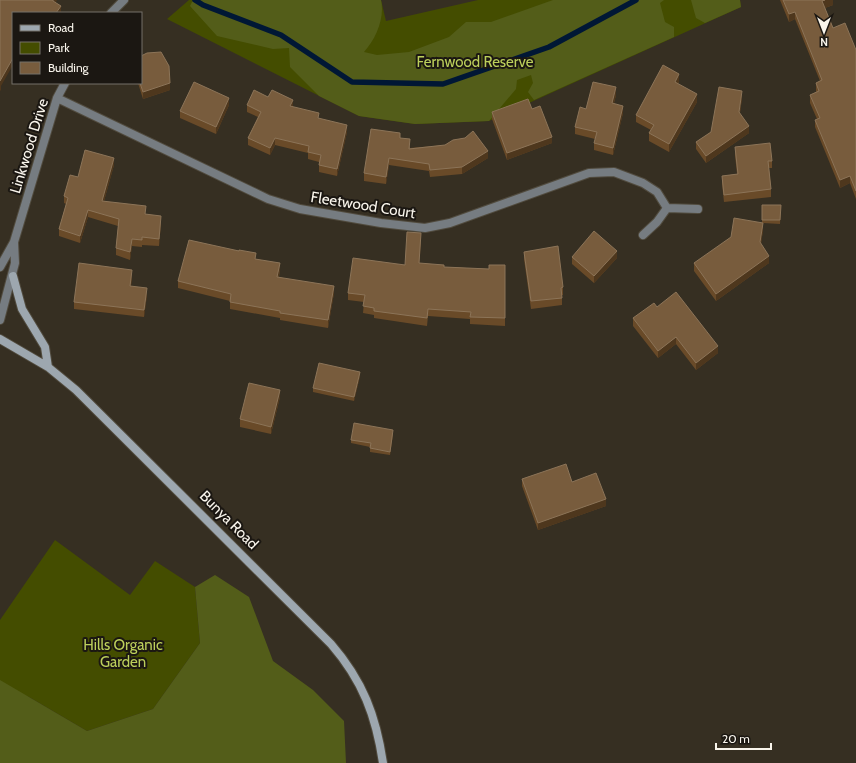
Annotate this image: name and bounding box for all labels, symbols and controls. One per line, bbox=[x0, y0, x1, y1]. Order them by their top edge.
legend bbox=[12, 12, 142, 84]
north arrow bbox=[804, 12, 844, 52]
text: Road bbox=[48, 20, 74, 35]
text: N bbox=[820, 35, 828, 49]
text: Park bbox=[48, 40, 70, 55]
park label: Fernwood Reserve bbox=[417, 53, 534, 71]
text: Building bbox=[48, 60, 90, 75]
street label: Linkwood Drive bbox=[6, 96, 52, 196]
street label: Fleetwood Court bbox=[309, 188, 417, 222]
street label: Bunya Road bbox=[196, 487, 262, 553]
park label: Hills Organic Garden bbox=[83, 636, 163, 671]
scale bar bbox=[716, 725, 771, 751]
text: 20 m bbox=[722, 731, 750, 746]

